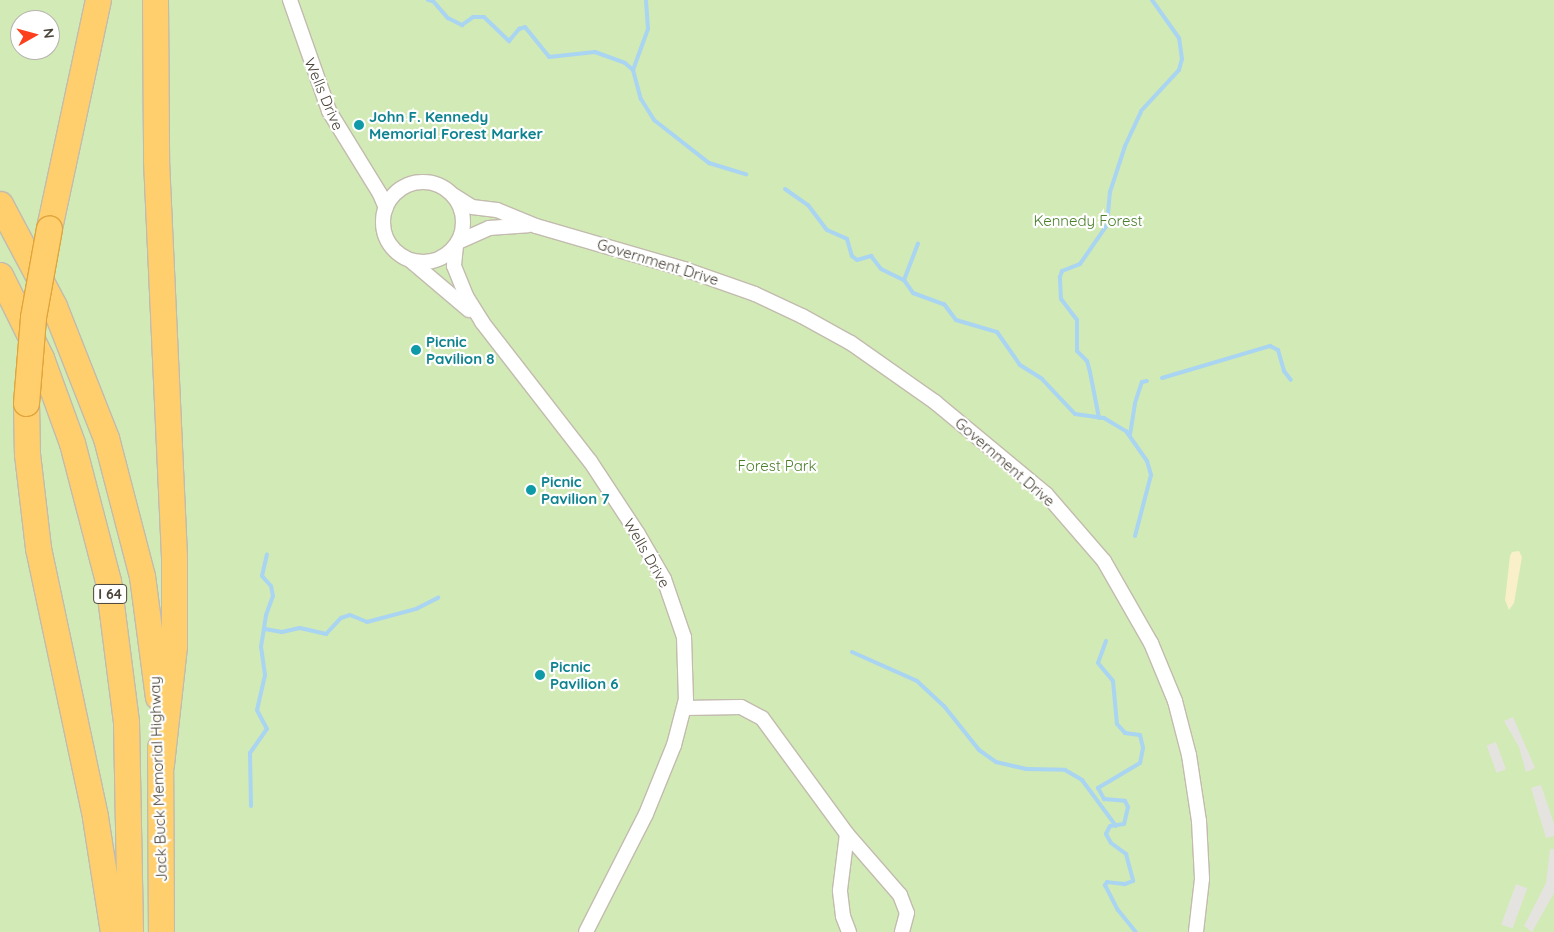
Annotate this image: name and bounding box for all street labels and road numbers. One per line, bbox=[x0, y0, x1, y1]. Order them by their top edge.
street label: Wells Drive bbox=[301, 55, 347, 133]
street label: Government Drive bbox=[595, 235, 721, 289]
street label: Government Drive bbox=[951, 414, 1059, 510]
street label: Wells Drive bbox=[620, 515, 674, 591]
road number: I 64 bbox=[92, 582, 128, 606]
street label: Jack Buck Memorial Highway bbox=[145, 676, 171, 882]

